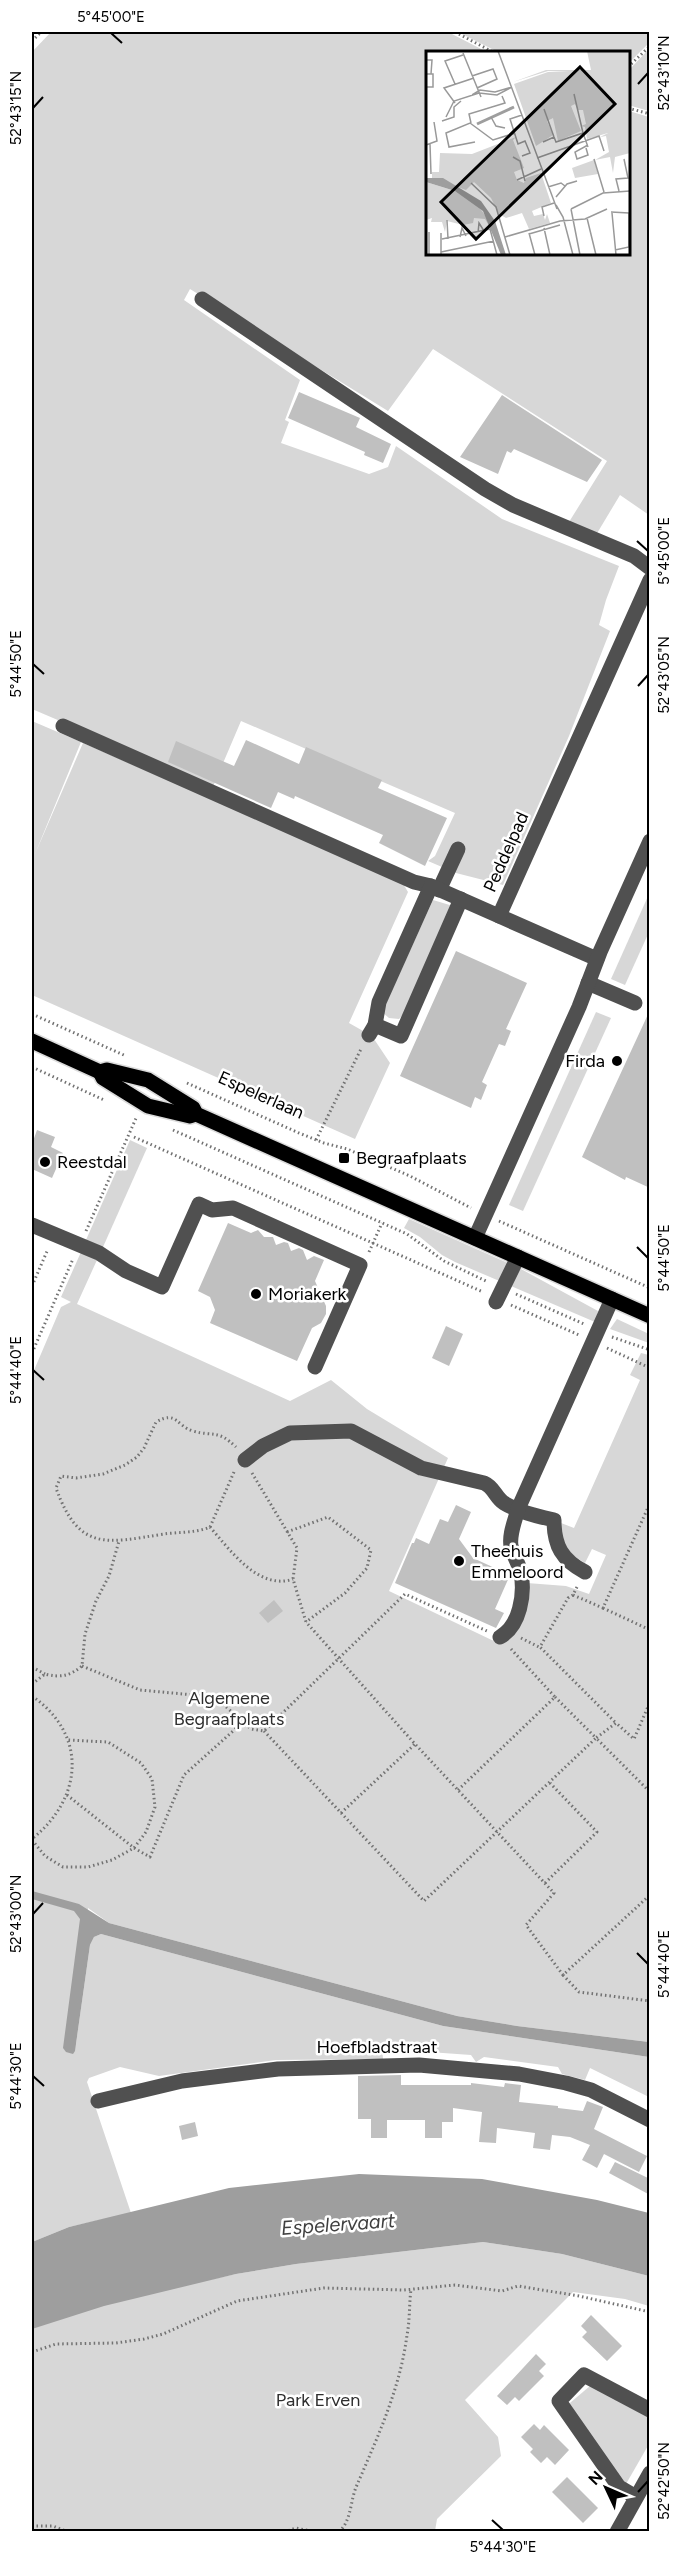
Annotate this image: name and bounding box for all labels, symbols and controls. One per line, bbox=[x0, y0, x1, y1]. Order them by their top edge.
text: 5°45'00"E bbox=[77, 8, 145, 26]
text: 52°43'10"N bbox=[655, 35, 673, 111]
inset map bbox=[426, 51, 630, 255]
text: 52°43'15"N bbox=[7, 71, 25, 145]
text: 5°45'00"E bbox=[655, 517, 673, 585]
text: 5°44'50"E bbox=[7, 630, 25, 698]
text: 52°43'05"N bbox=[655, 636, 673, 714]
street label: Peddelpad bbox=[479, 809, 533, 895]
place label: Firda bbox=[565, 1050, 605, 1072]
marker: Firda bbox=[610, 1054, 624, 1068]
street label: Espelerlaan bbox=[215, 1066, 307, 1124]
place label: Begraafplaats bbox=[356, 1147, 467, 1169]
place label: Reestdal bbox=[57, 1151, 127, 1173]
marker: Begraafplaats bbox=[337, 1151, 351, 1165]
marker: Reestdal bbox=[38, 1155, 52, 1169]
text: 5°44'50"E bbox=[655, 1224, 673, 1292]
place label: Moriakerk bbox=[268, 1283, 347, 1305]
marker: Moriakerk bbox=[249, 1287, 263, 1301]
text: 5°44'40"E bbox=[7, 1336, 25, 1404]
place label: Theehuis Emmeloord bbox=[471, 1540, 564, 1583]
marker: Theehuis Emmeloord bbox=[452, 1554, 466, 1568]
park label: Algemene Begraafplaats bbox=[174, 1687, 284, 1730]
text: 52°43'00"N bbox=[7, 1875, 25, 1953]
text: 5°44'40"E bbox=[655, 1930, 673, 1998]
street label: Hoefbladstraat bbox=[316, 2036, 438, 2058]
text: 5°44'30"E bbox=[7, 2042, 25, 2110]
water label: Espelervaart bbox=[280, 2208, 396, 2240]
park label: Park Erven bbox=[276, 2389, 360, 2411]
text: 52°42'50"N bbox=[655, 2442, 673, 2520]
north arrow bbox=[576, 2458, 636, 2518]
text: N bbox=[584, 2467, 607, 2489]
text: 5°44'30"E bbox=[469, 2538, 537, 2556]

